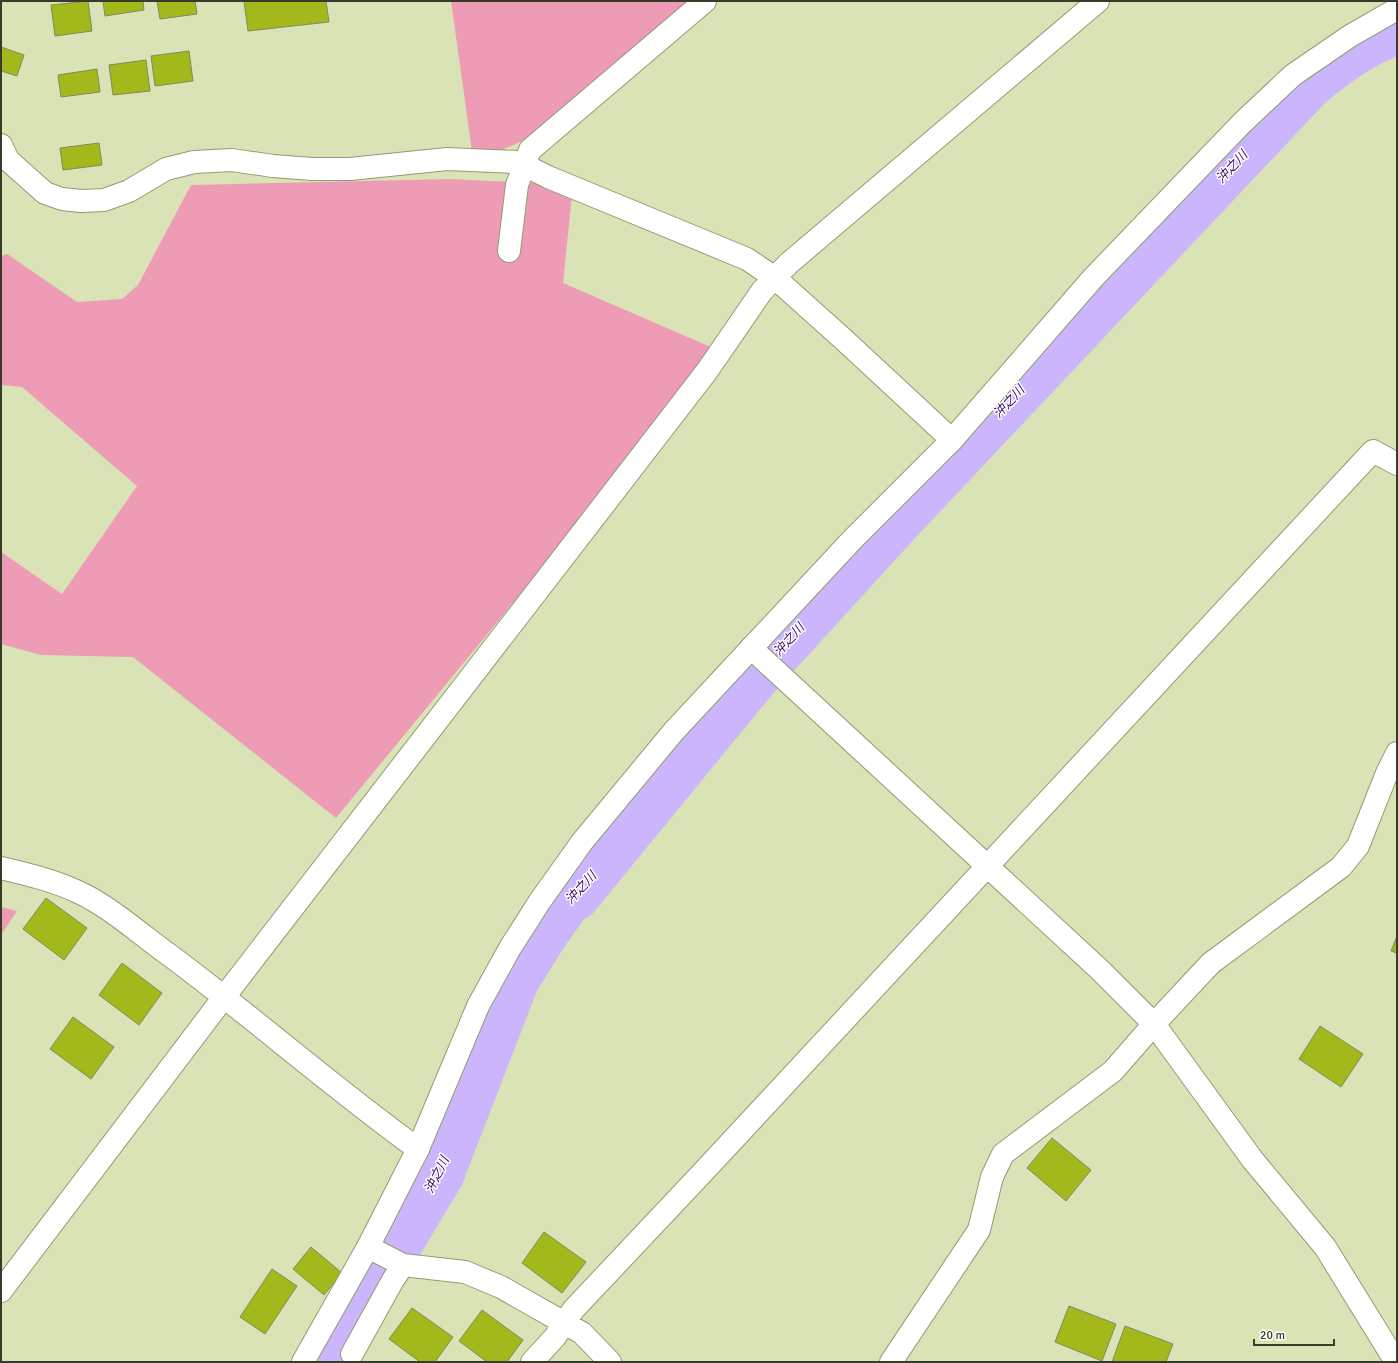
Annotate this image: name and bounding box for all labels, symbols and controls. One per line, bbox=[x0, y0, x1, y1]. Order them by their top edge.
water label: 沖之川 bbox=[1213, 146, 1253, 187]
water label: 沖之川 bbox=[990, 381, 1030, 422]
water label: 沖之川 bbox=[770, 619, 809, 660]
water label: 沖之川 bbox=[562, 867, 602, 908]
water label: 沖之川 bbox=[421, 1152, 454, 1196]
scale bar bbox=[1254, 1321, 1334, 1347]
text: 20 m bbox=[1260, 1328, 1285, 1343]

